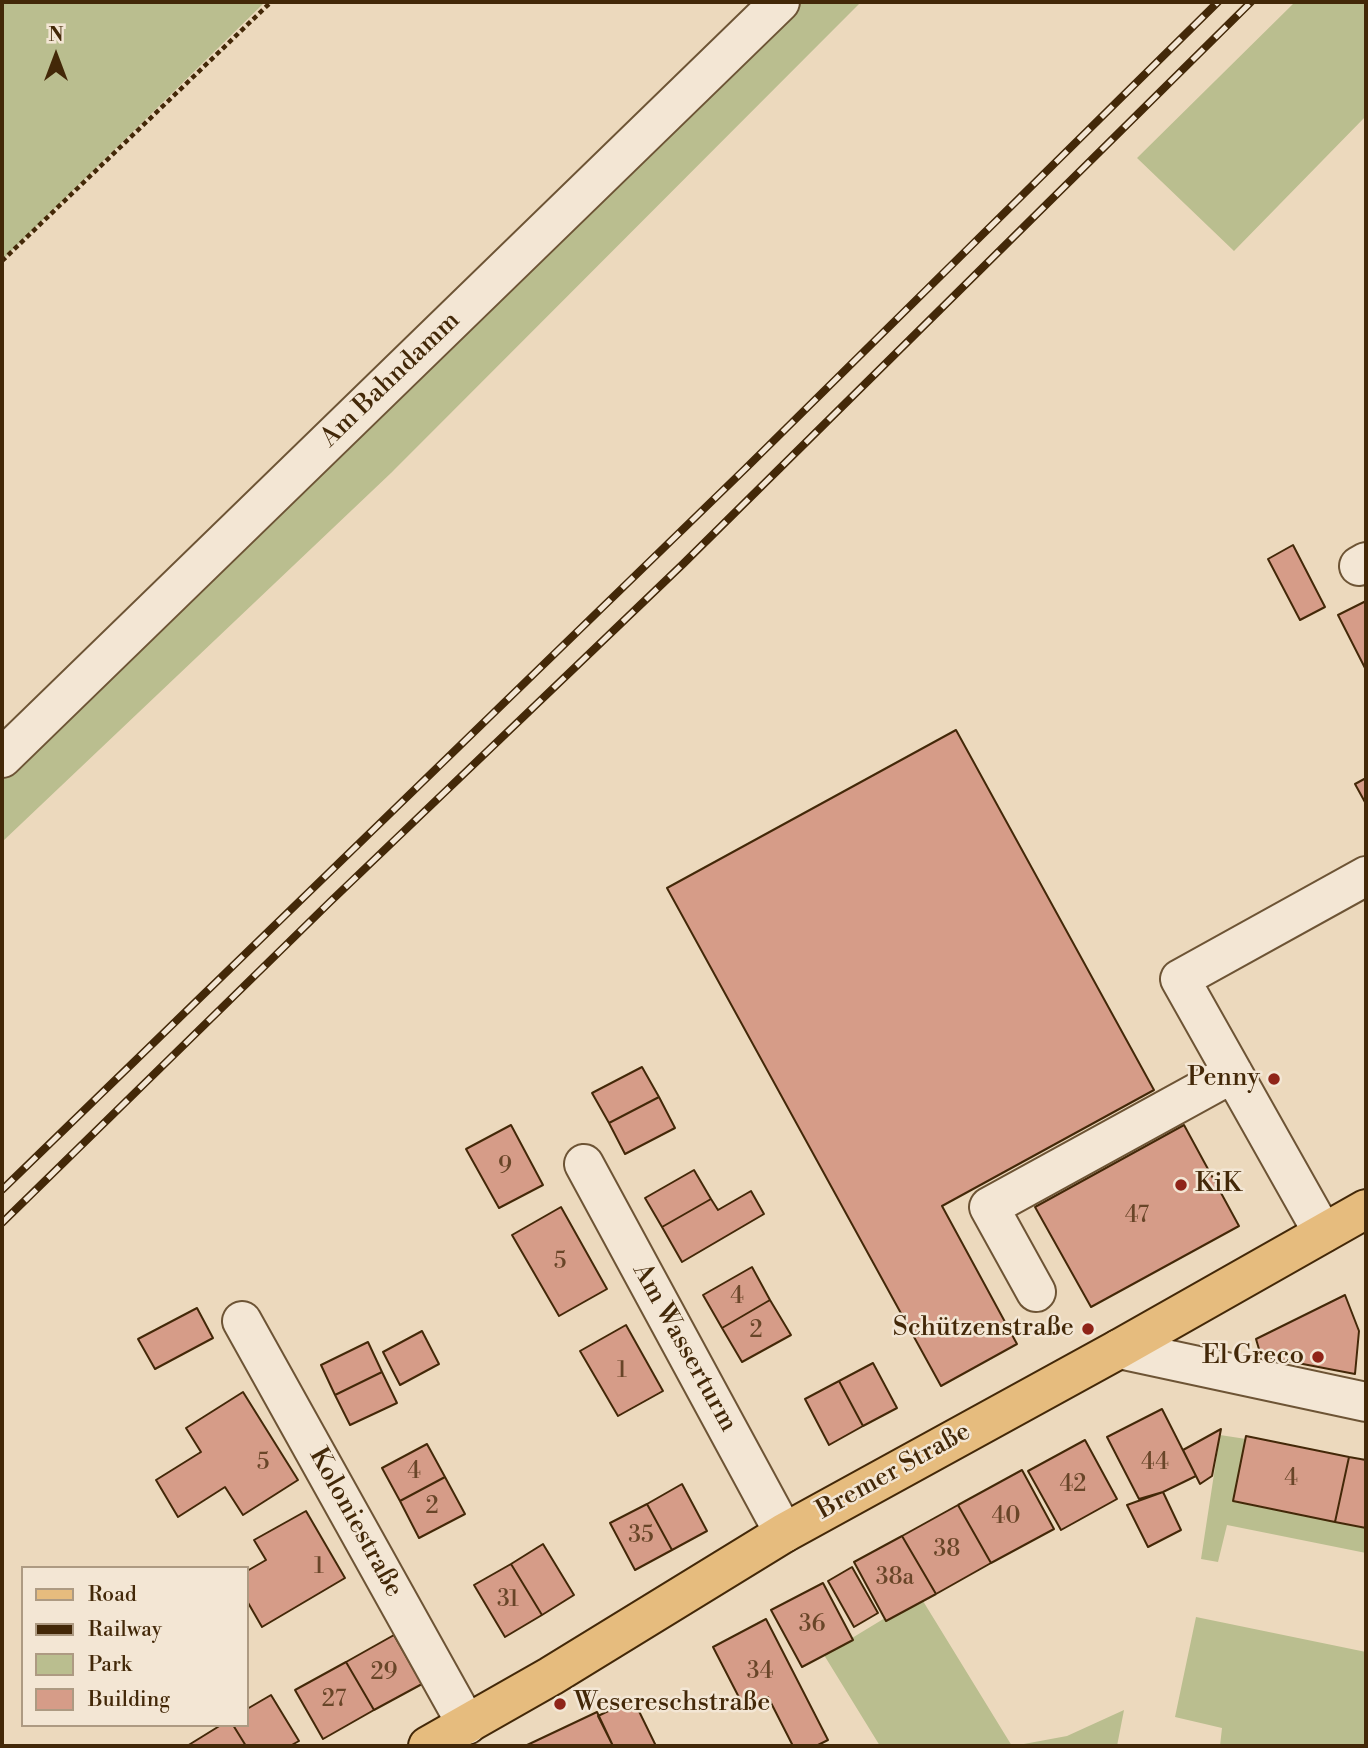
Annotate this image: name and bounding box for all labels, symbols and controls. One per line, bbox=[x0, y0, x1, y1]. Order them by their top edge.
north arrow bbox=[21, 21, 91, 91]
text: N bbox=[48, 23, 64, 47]
street label: Am Bahndamm bbox=[315, 306, 467, 454]
place label: Penny bbox=[1187, 1063, 1260, 1095]
marker: Penny bbox=[1266, 1071, 1282, 1087]
house number: 9 bbox=[498, 1153, 512, 1181]
place label: KiK bbox=[1195, 1169, 1241, 1201]
marker: KiK bbox=[1173, 1177, 1189, 1193]
house number: 47 bbox=[1125, 1202, 1149, 1230]
house number: 5 bbox=[554, 1248, 566, 1276]
street label: Am Wasserturm bbox=[625, 1258, 743, 1438]
house number: 4 bbox=[730, 1283, 744, 1311]
place label: Schützenstraße bbox=[893, 1313, 1074, 1345]
house number: 2 bbox=[749, 1317, 763, 1345]
marker: Schützenstraße bbox=[1080, 1321, 1096, 1337]
place label: El Greco bbox=[1202, 1341, 1304, 1373]
marker: El Greco bbox=[1310, 1349, 1326, 1365]
house number: 1 bbox=[617, 1357, 627, 1385]
street label: Bremer Straße bbox=[812, 1417, 976, 1527]
street label: Koloniestraße bbox=[301, 1443, 409, 1603]
house number: 5 bbox=[257, 1449, 269, 1477]
house number: 44 bbox=[1141, 1449, 1169, 1477]
house number: 4 bbox=[407, 1458, 421, 1486]
house number: 4 bbox=[1284, 1465, 1298, 1493]
house number: 42 bbox=[1060, 1471, 1086, 1499]
house number: 2 bbox=[425, 1493, 439, 1521]
house number: 40 bbox=[992, 1503, 1020, 1531]
house number: 35 bbox=[628, 1522, 654, 1550]
house number: 38 bbox=[934, 1536, 960, 1564]
house number: 1 bbox=[314, 1553, 324, 1581]
house number: 38a bbox=[876, 1564, 914, 1592]
legend bbox=[21, 1566, 248, 1727]
text: Road bbox=[88, 1582, 137, 1608]
house number: 31 bbox=[497, 1586, 519, 1614]
house number: 36 bbox=[799, 1611, 825, 1639]
text: Railway bbox=[88, 1617, 162, 1643]
text: Park bbox=[88, 1652, 132, 1678]
house number: 34 bbox=[747, 1658, 773, 1686]
house number: 29 bbox=[370, 1659, 398, 1687]
house number: 27 bbox=[322, 1686, 346, 1714]
text: Building bbox=[88, 1687, 170, 1713]
place label: Wesereschstraße bbox=[574, 1688, 770, 1720]
marker: Wesereschstraße bbox=[552, 1696, 568, 1712]

